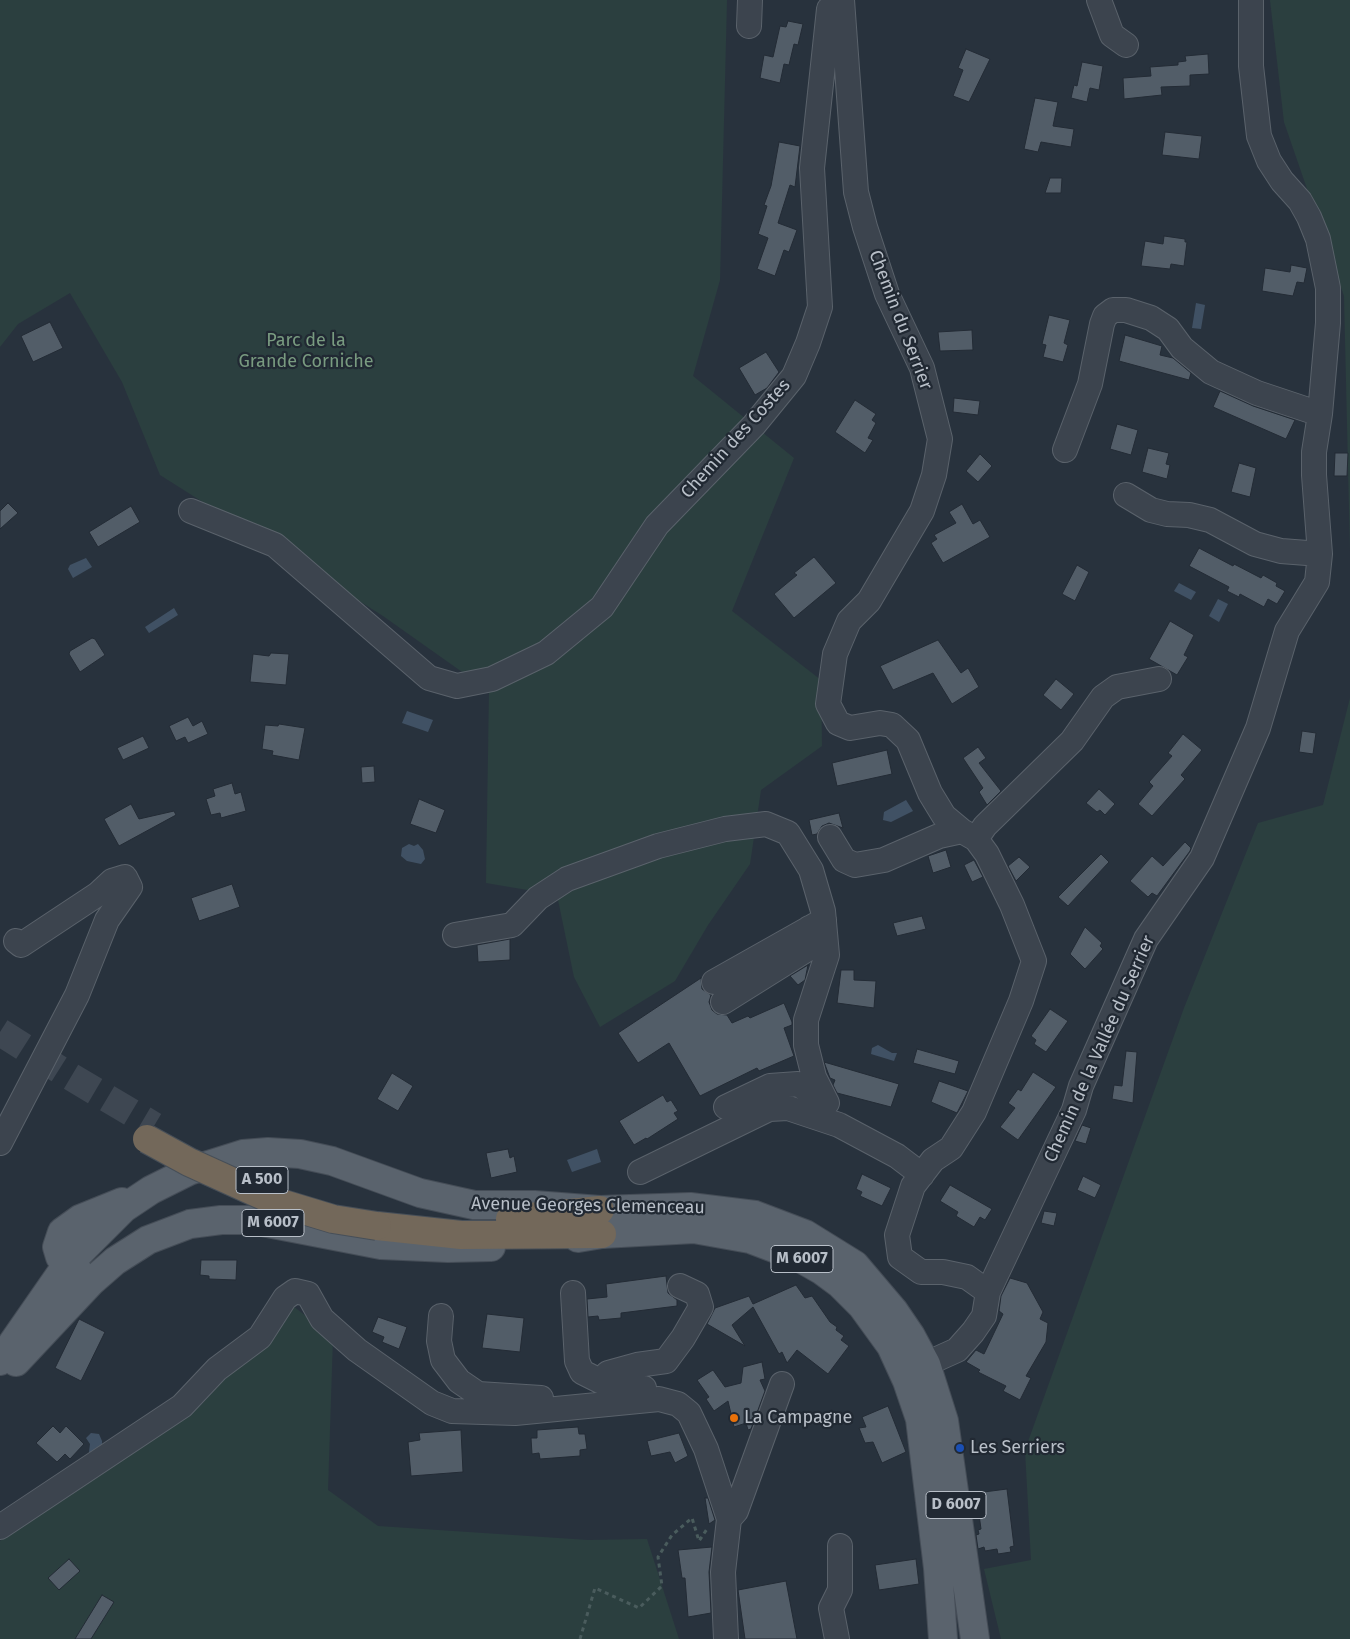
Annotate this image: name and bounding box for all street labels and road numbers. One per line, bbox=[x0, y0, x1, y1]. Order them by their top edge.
street label: Chemin du Serrier bbox=[863, 247, 937, 393]
street label: Chemin des Costes bbox=[677, 375, 795, 503]
street label: Chemin de la Vallée du Serrier bbox=[1040, 932, 1160, 1166]
road number: A 500 bbox=[236, 1166, 288, 1194]
street label: Avenue Georges Clemenceau bbox=[471, 1193, 705, 1219]
road number: M 6007 bbox=[242, 1210, 304, 1236]
road number: M 6007 bbox=[771, 1246, 833, 1272]
road number: D 6007 bbox=[926, 1492, 986, 1518]

